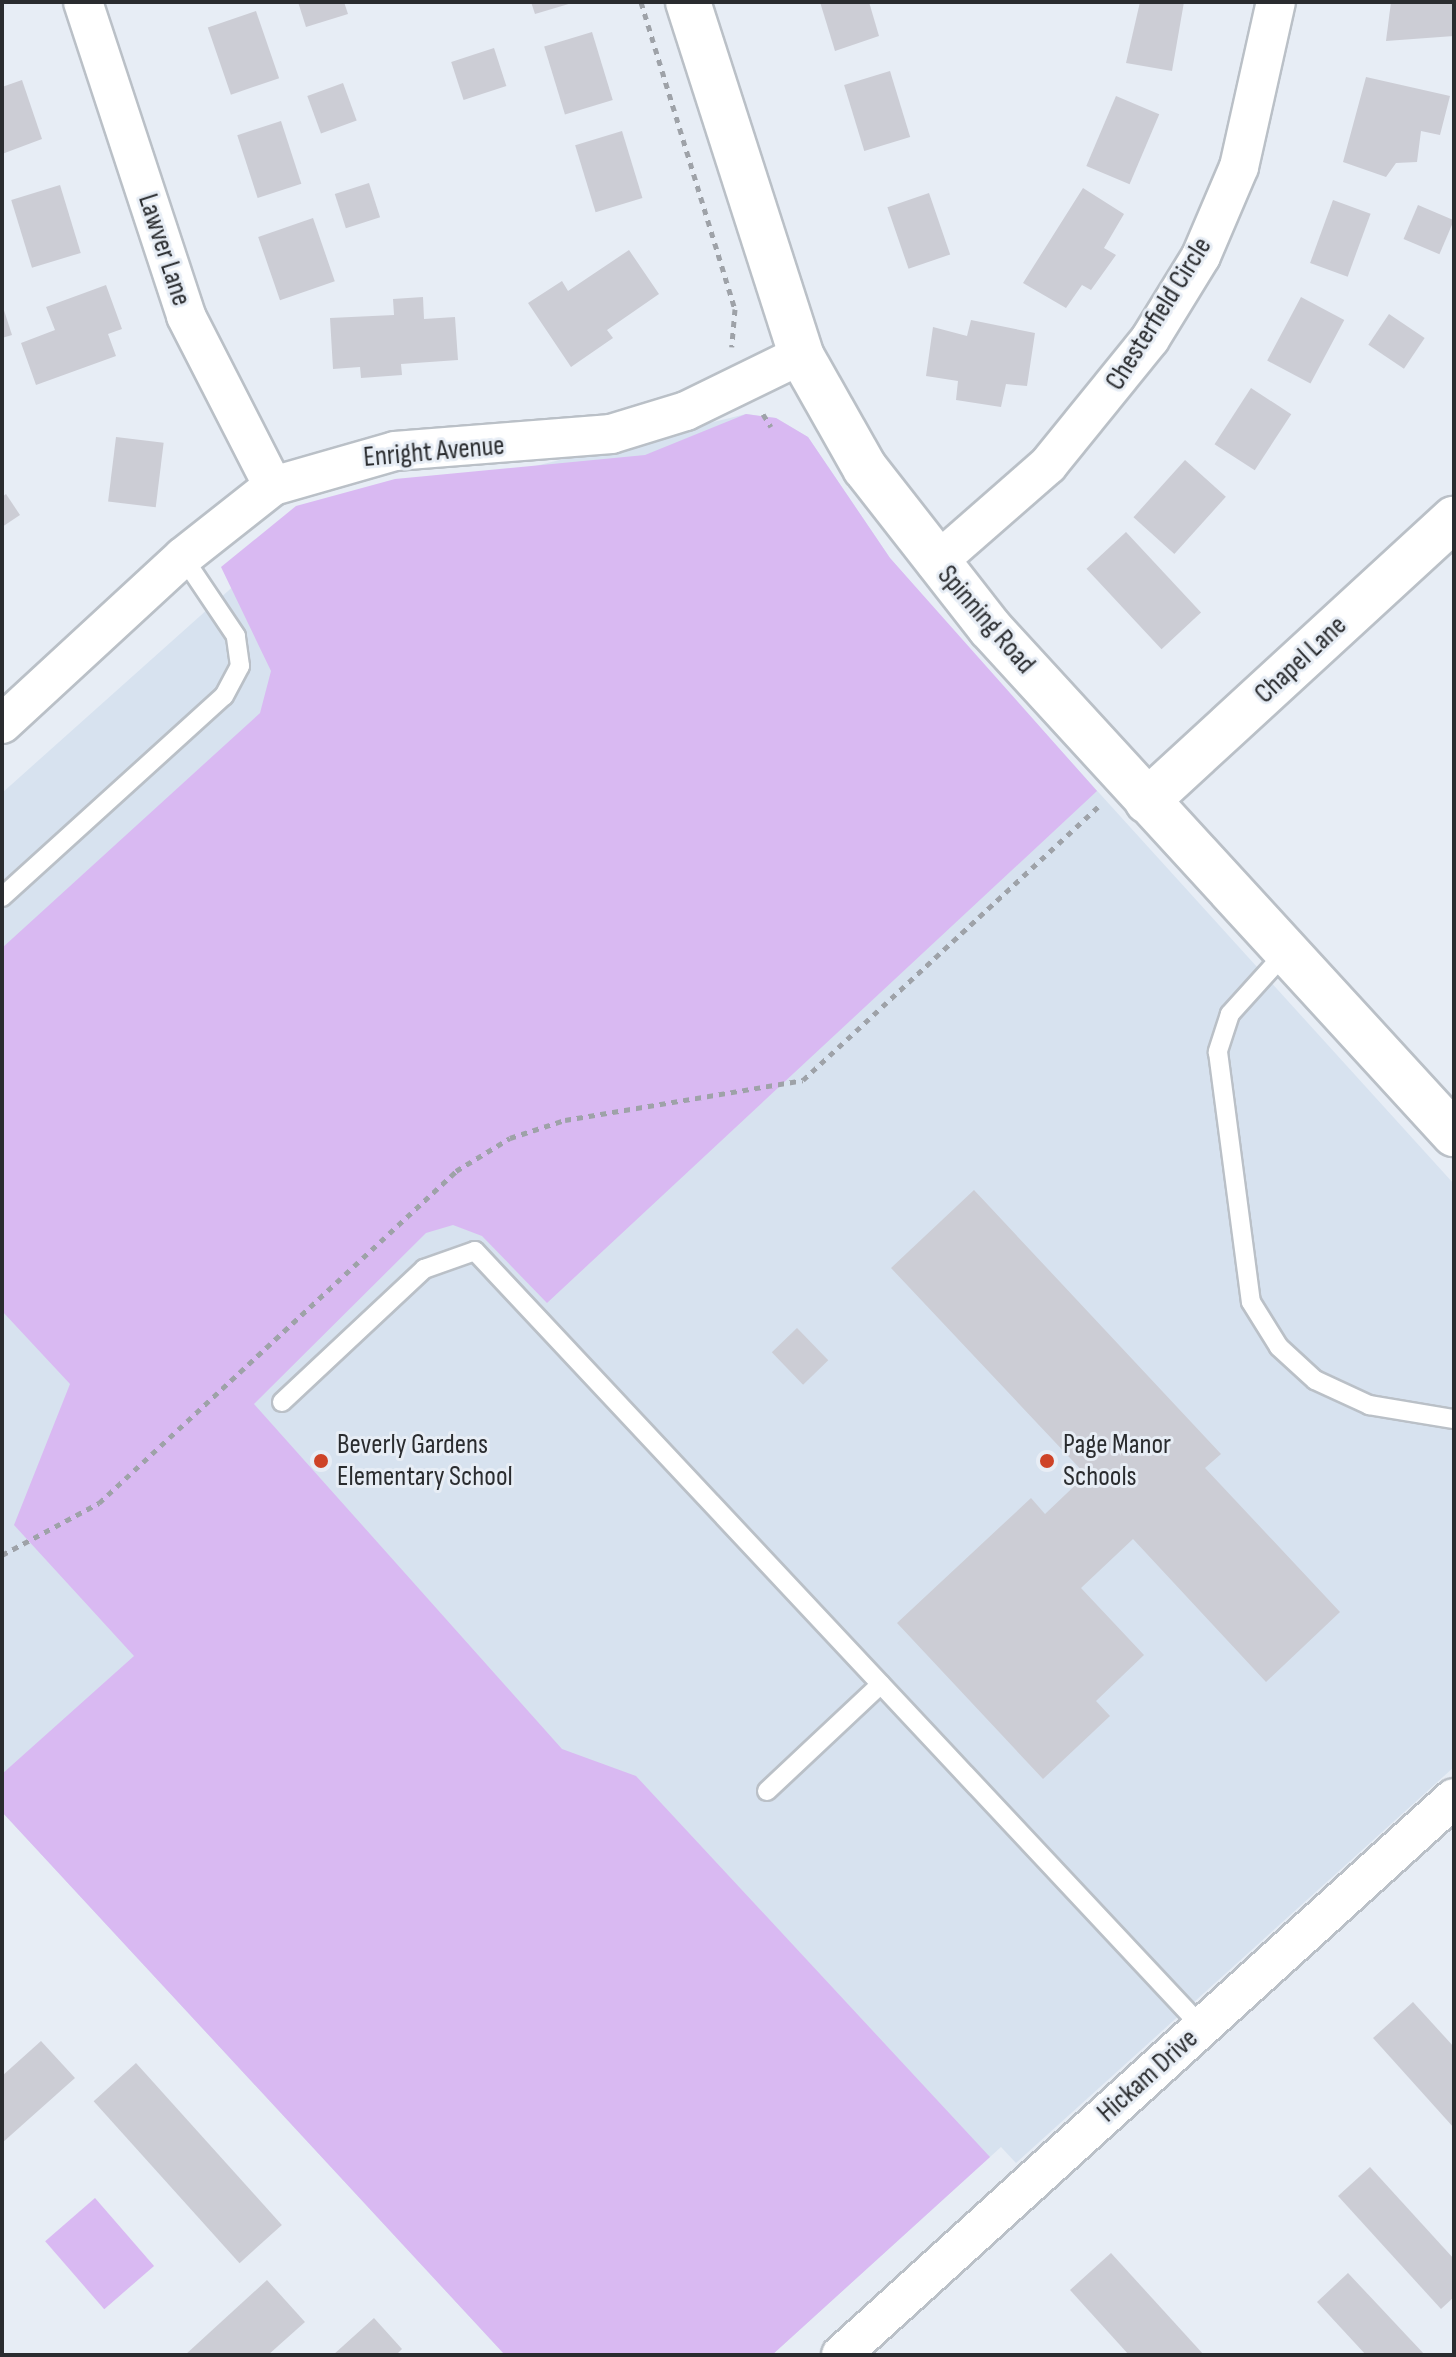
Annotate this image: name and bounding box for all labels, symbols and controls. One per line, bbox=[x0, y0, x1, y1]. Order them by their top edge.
street label: Lawver Lane bbox=[130, 190, 198, 310]
street label: Chesterfield Circle bbox=[1099, 231, 1219, 397]
street label: Enright Avenue bbox=[362, 429, 506, 475]
street label: Spinning Road bbox=[930, 559, 1042, 681]
street label: Chapel Lane bbox=[1248, 609, 1354, 711]
place label: Beverly Gardens Elementary School bbox=[337, 1428, 513, 1494]
place label: Page Manor Schools bbox=[1063, 1428, 1171, 1494]
marker: Beverly Gardens Elementary School bbox=[312, 1452, 330, 1470]
marker: Page Manor Schools bbox=[1038, 1452, 1056, 1470]
street label: Hickam Drive bbox=[1091, 2022, 1205, 2130]

